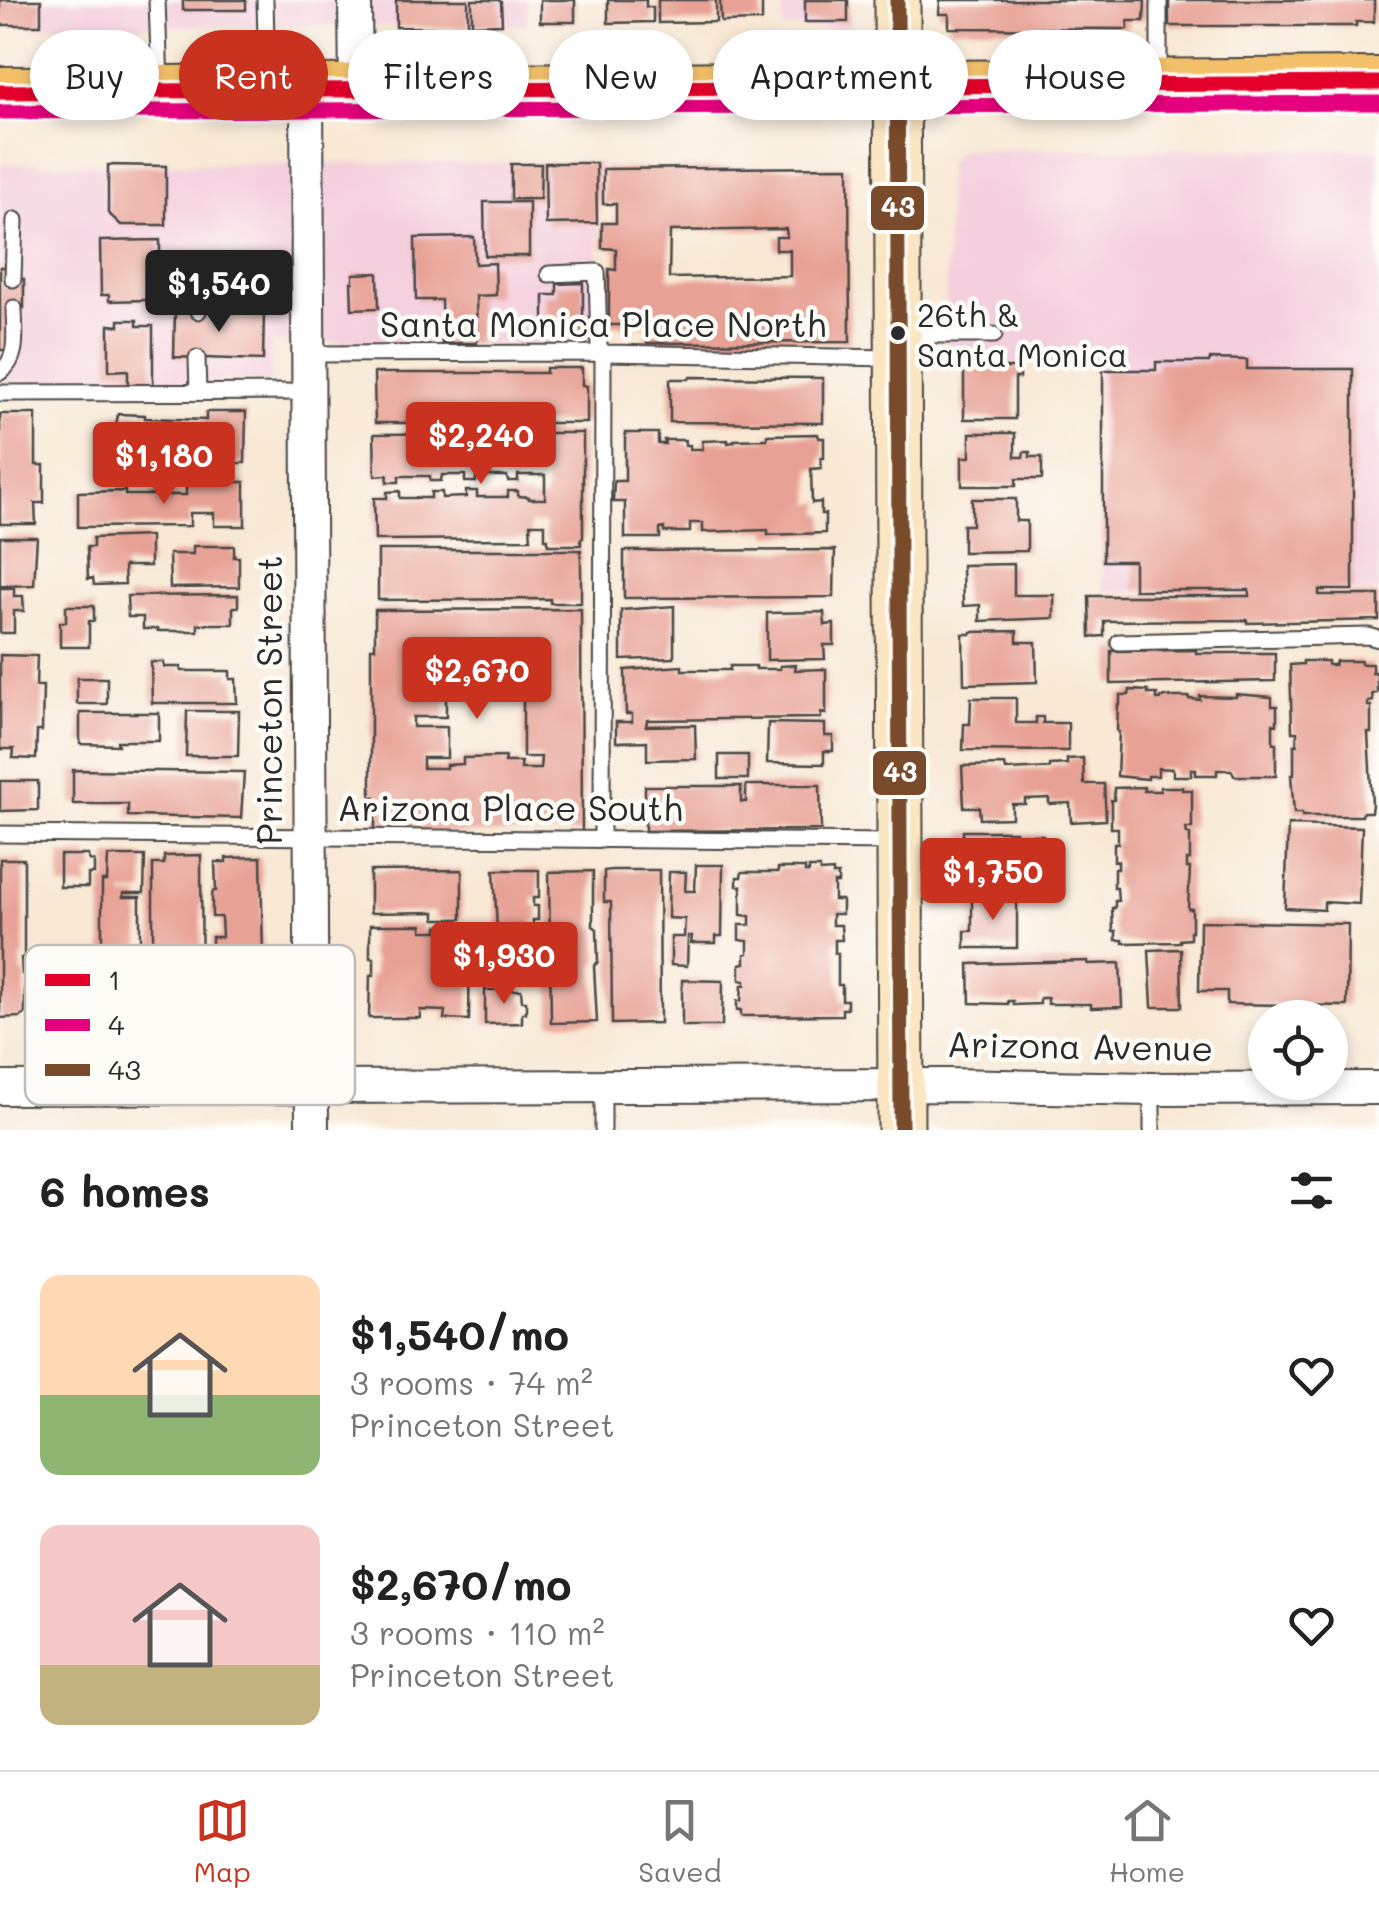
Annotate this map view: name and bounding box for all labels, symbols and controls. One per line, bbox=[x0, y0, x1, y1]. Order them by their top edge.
chip: Buy bbox=[30, 30, 159, 120]
chip: Rent bbox=[179, 30, 328, 120]
chip: Filters bbox=[348, 30, 529, 120]
chip: New bbox=[549, 30, 693, 120]
chip: Apartment bbox=[713, 30, 968, 120]
chip: House bbox=[988, 30, 1162, 120]
line badge: 43 bbox=[869, 184, 926, 232]
text: 43 bbox=[881, 188, 915, 224]
pin: $1,540 bbox=[138, 250, 300, 335]
text: $1,540 bbox=[167, 261, 271, 303]
place label: 26th & Santa Monica bbox=[917, 293, 1128, 375]
street label: Santa Monica Place North bbox=[380, 300, 826, 346]
marker: 26th & Santa Monica bbox=[888, 323, 908, 343]
pin: $2,240 bbox=[400, 402, 562, 487]
text: $2,240 bbox=[428, 413, 534, 455]
pin: $1,180 bbox=[83, 422, 245, 507]
text: $1,180 bbox=[115, 433, 213, 475]
street label: Princeton Street bbox=[245, 555, 291, 845]
pin: $2,670 bbox=[396, 637, 558, 722]
text: $2,670 bbox=[424, 648, 530, 690]
line badge: 43 bbox=[871, 749, 928, 797]
text: 43 bbox=[883, 753, 917, 789]
street label: Arizona Place South bbox=[337, 784, 683, 830]
pin: $1,750 bbox=[912, 838, 1074, 923]
text: $1,750 bbox=[943, 849, 1043, 891]
pin: $1,930 bbox=[423, 922, 585, 1007]
text: $1,930 bbox=[453, 933, 555, 975]
legend bbox=[25, 945, 355, 1105]
text: 1 bbox=[108, 961, 121, 997]
map controls bbox=[1248, 1000, 1348, 1100]
button: locate bbox=[1248, 1000, 1348, 1100]
text: 4 bbox=[108, 1006, 125, 1042]
street label: Arizona Avenue bbox=[947, 1020, 1214, 1070]
text: 43 bbox=[108, 1051, 141, 1087]
text: 6 homes bbox=[40, 1163, 210, 1218]
icon: filters bbox=[1284, 1163, 1339, 1218]
text: $1,540/mo bbox=[350, 1306, 569, 1361]
icon: home bbox=[120, 1315, 240, 1435]
icon: heart bbox=[1284, 1348, 1339, 1403]
text: 3 rooms · 74 m² bbox=[350, 1361, 593, 1403]
text: Princeton Street bbox=[350, 1403, 615, 1445]
text: $2,670/mo bbox=[350, 1556, 572, 1611]
icon: home bbox=[120, 1565, 240, 1685]
icon: heart bbox=[1284, 1598, 1339, 1653]
text: 3 rooms · 110 m² bbox=[350, 1611, 605, 1653]
text: Princeton Street bbox=[350, 1653, 615, 1695]
tab: Map bbox=[194, 1793, 251, 1889]
tab: Saved bbox=[638, 1793, 721, 1889]
tab: Home bbox=[1109, 1793, 1185, 1889]

